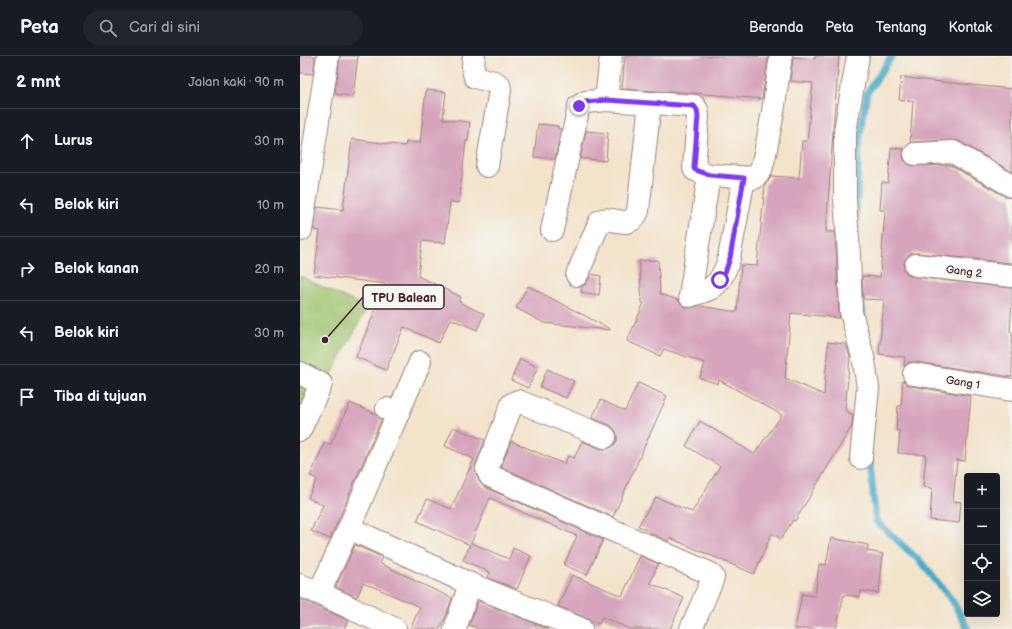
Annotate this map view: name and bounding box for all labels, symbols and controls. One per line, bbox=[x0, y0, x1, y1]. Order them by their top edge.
search box bbox=[83, 10, 363, 46]
text: Peta bbox=[20, 16, 59, 39]
icon: search bbox=[97, 17, 119, 39]
text: Cari di sini bbox=[129, 18, 200, 37]
text: Beranda bbox=[749, 19, 803, 36]
text: Peta bbox=[825, 19, 854, 36]
text: Tentang bbox=[876, 19, 927, 36]
text: Kontak bbox=[949, 19, 992, 36]
text: 2 mnt bbox=[16, 72, 60, 92]
text: Jalan kaki · 90 m bbox=[188, 74, 284, 90]
route end bbox=[570, 97, 588, 115]
icon: ahead bbox=[16, 130, 38, 152]
text: Lurus bbox=[54, 131, 93, 150]
text: 30 m bbox=[254, 133, 284, 149]
icon: left bbox=[16, 194, 38, 216]
text: Belok kiri bbox=[54, 195, 119, 214]
text: 10 m bbox=[257, 197, 284, 213]
icon: right bbox=[16, 258, 38, 280]
text: Belok kanan bbox=[54, 259, 139, 278]
text: 20 m bbox=[254, 261, 284, 277]
street label: Gang 2 bbox=[945, 263, 983, 280]
route start bbox=[711, 271, 729, 289]
callout: TPU Balean bbox=[363, 285, 444, 309]
text: TPU Balean bbox=[372, 291, 437, 306]
icon: left bbox=[16, 322, 38, 344]
text: Belok kiri bbox=[54, 323, 119, 342]
text: 30 m bbox=[254, 325, 284, 341]
street label: Gang 1 bbox=[945, 373, 981, 392]
icon: arrive bbox=[16, 386, 38, 408]
text: Tiba di tujuan bbox=[54, 387, 147, 406]
map controls bbox=[964, 473, 1000, 617]
button: + bbox=[964, 473, 1000, 509]
button: − bbox=[964, 509, 1000, 545]
button: locate bbox=[964, 545, 1000, 581]
button: layers bbox=[964, 581, 1000, 617]

